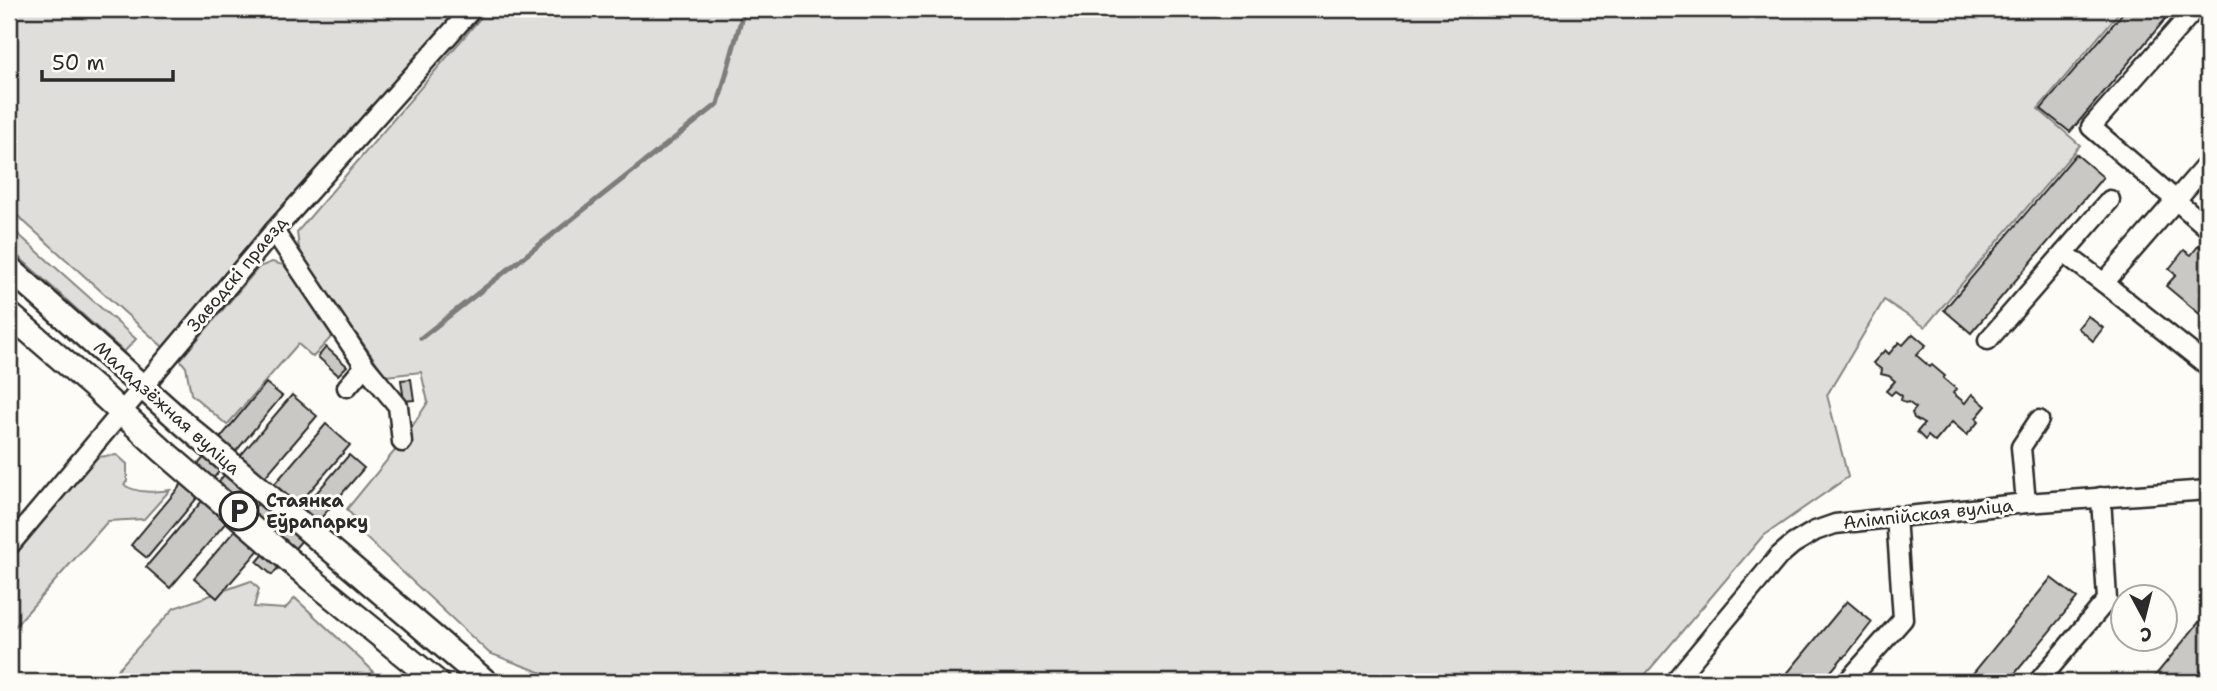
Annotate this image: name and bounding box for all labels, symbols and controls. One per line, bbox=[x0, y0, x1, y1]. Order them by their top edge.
scale bar bbox=[42, 38, 173, 82]
text: 50 m bbox=[52, 49, 105, 77]
street label: Заводскі праезд bbox=[181, 211, 293, 337]
street label: Маладзёжная вуліца bbox=[89, 336, 245, 480]
place label: Стаянка Еўрапарку bbox=[266, 489, 368, 534]
parking icon: Стаянка Еўрапарку bbox=[218, 490, 260, 532]
street label: Алімпійская вуліца bbox=[1842, 493, 2014, 535]
north arrow bbox=[2108, 582, 2178, 652]
text: С bbox=[2139, 621, 2153, 647]

